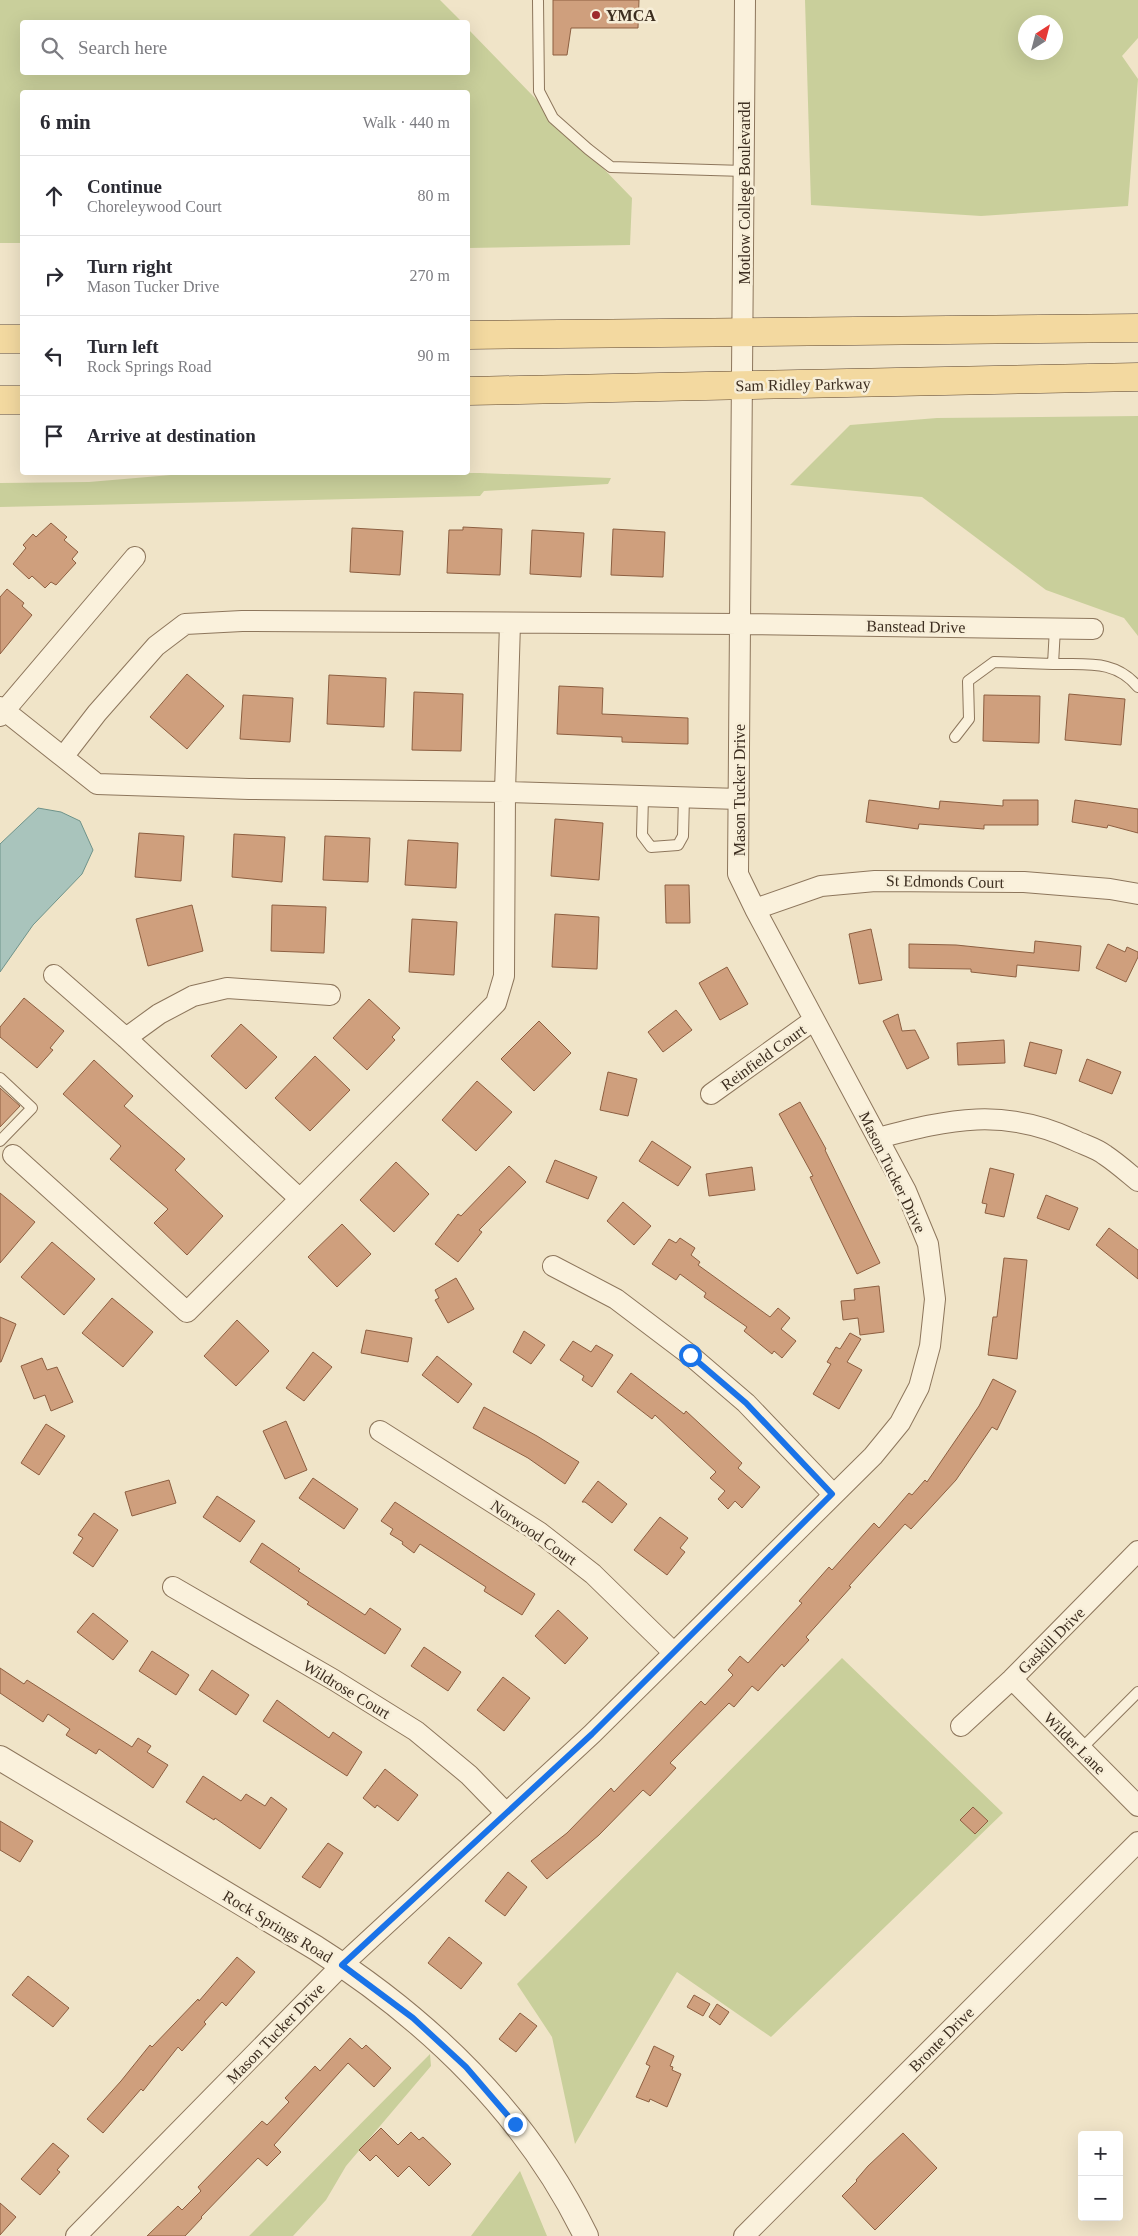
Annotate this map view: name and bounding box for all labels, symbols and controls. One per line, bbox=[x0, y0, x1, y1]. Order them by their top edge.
place label: YMCA bbox=[606, 7, 656, 24]
marker: YMCA bbox=[590, 9, 602, 21]
north arrow bbox=[1018, 15, 1063, 60]
search box bbox=[20, 20, 470, 75]
icon: search bbox=[38, 34, 66, 62]
text: Search here bbox=[78, 37, 167, 58]
street label: Motlow College Boulevardd bbox=[736, 101, 754, 285]
text: 6 min bbox=[40, 110, 91, 134]
text: Walk · 440 m bbox=[363, 114, 450, 131]
text: Continue bbox=[87, 176, 162, 197]
icon: ahead bbox=[40, 182, 68, 210]
text: 80 m bbox=[418, 187, 450, 204]
text: Choreleywood Court bbox=[87, 198, 222, 215]
text: Turn right bbox=[87, 256, 172, 277]
icon: right bbox=[40, 262, 68, 290]
text: 270 m bbox=[410, 267, 450, 284]
text: Mason Tucker Drive bbox=[87, 278, 219, 295]
text: Turn left bbox=[87, 336, 159, 357]
icon: left bbox=[40, 342, 68, 370]
text: 90 m bbox=[418, 347, 450, 364]
text: Rock Springs Road bbox=[87, 358, 211, 375]
street label: Sam Ridley Parkway bbox=[735, 375, 871, 395]
icon: arrive bbox=[40, 422, 68, 450]
text: Arrive at destination bbox=[87, 425, 256, 446]
street label: Banstead Drive bbox=[866, 617, 966, 636]
street label: Mason Tucker Drive bbox=[731, 724, 748, 856]
street label: St Edmonds Court bbox=[886, 872, 1005, 891]
street label: Reinfield Court bbox=[718, 1021, 809, 1094]
street label: Mason Tucker Drive bbox=[856, 1109, 929, 1235]
route start bbox=[679, 1344, 702, 1367]
street label: Norwood Court bbox=[488, 1497, 580, 1569]
street label: Gaskill Drive bbox=[1015, 1604, 1088, 1677]
street label: Wildrose Court bbox=[300, 1657, 394, 1722]
street label: Wilder Lane bbox=[1040, 1709, 1109, 1778]
street label: Rock Springs Road bbox=[220, 1887, 335, 1967]
street label: Mason Tucker Drive bbox=[223, 1980, 327, 2087]
street label: Bronte Drive bbox=[906, 2004, 977, 2075]
route end bbox=[504, 2113, 527, 2136]
map controls bbox=[1078, 2131, 1123, 2221]
button: + bbox=[1078, 2131, 1123, 2176]
button: − bbox=[1078, 2176, 1123, 2221]

